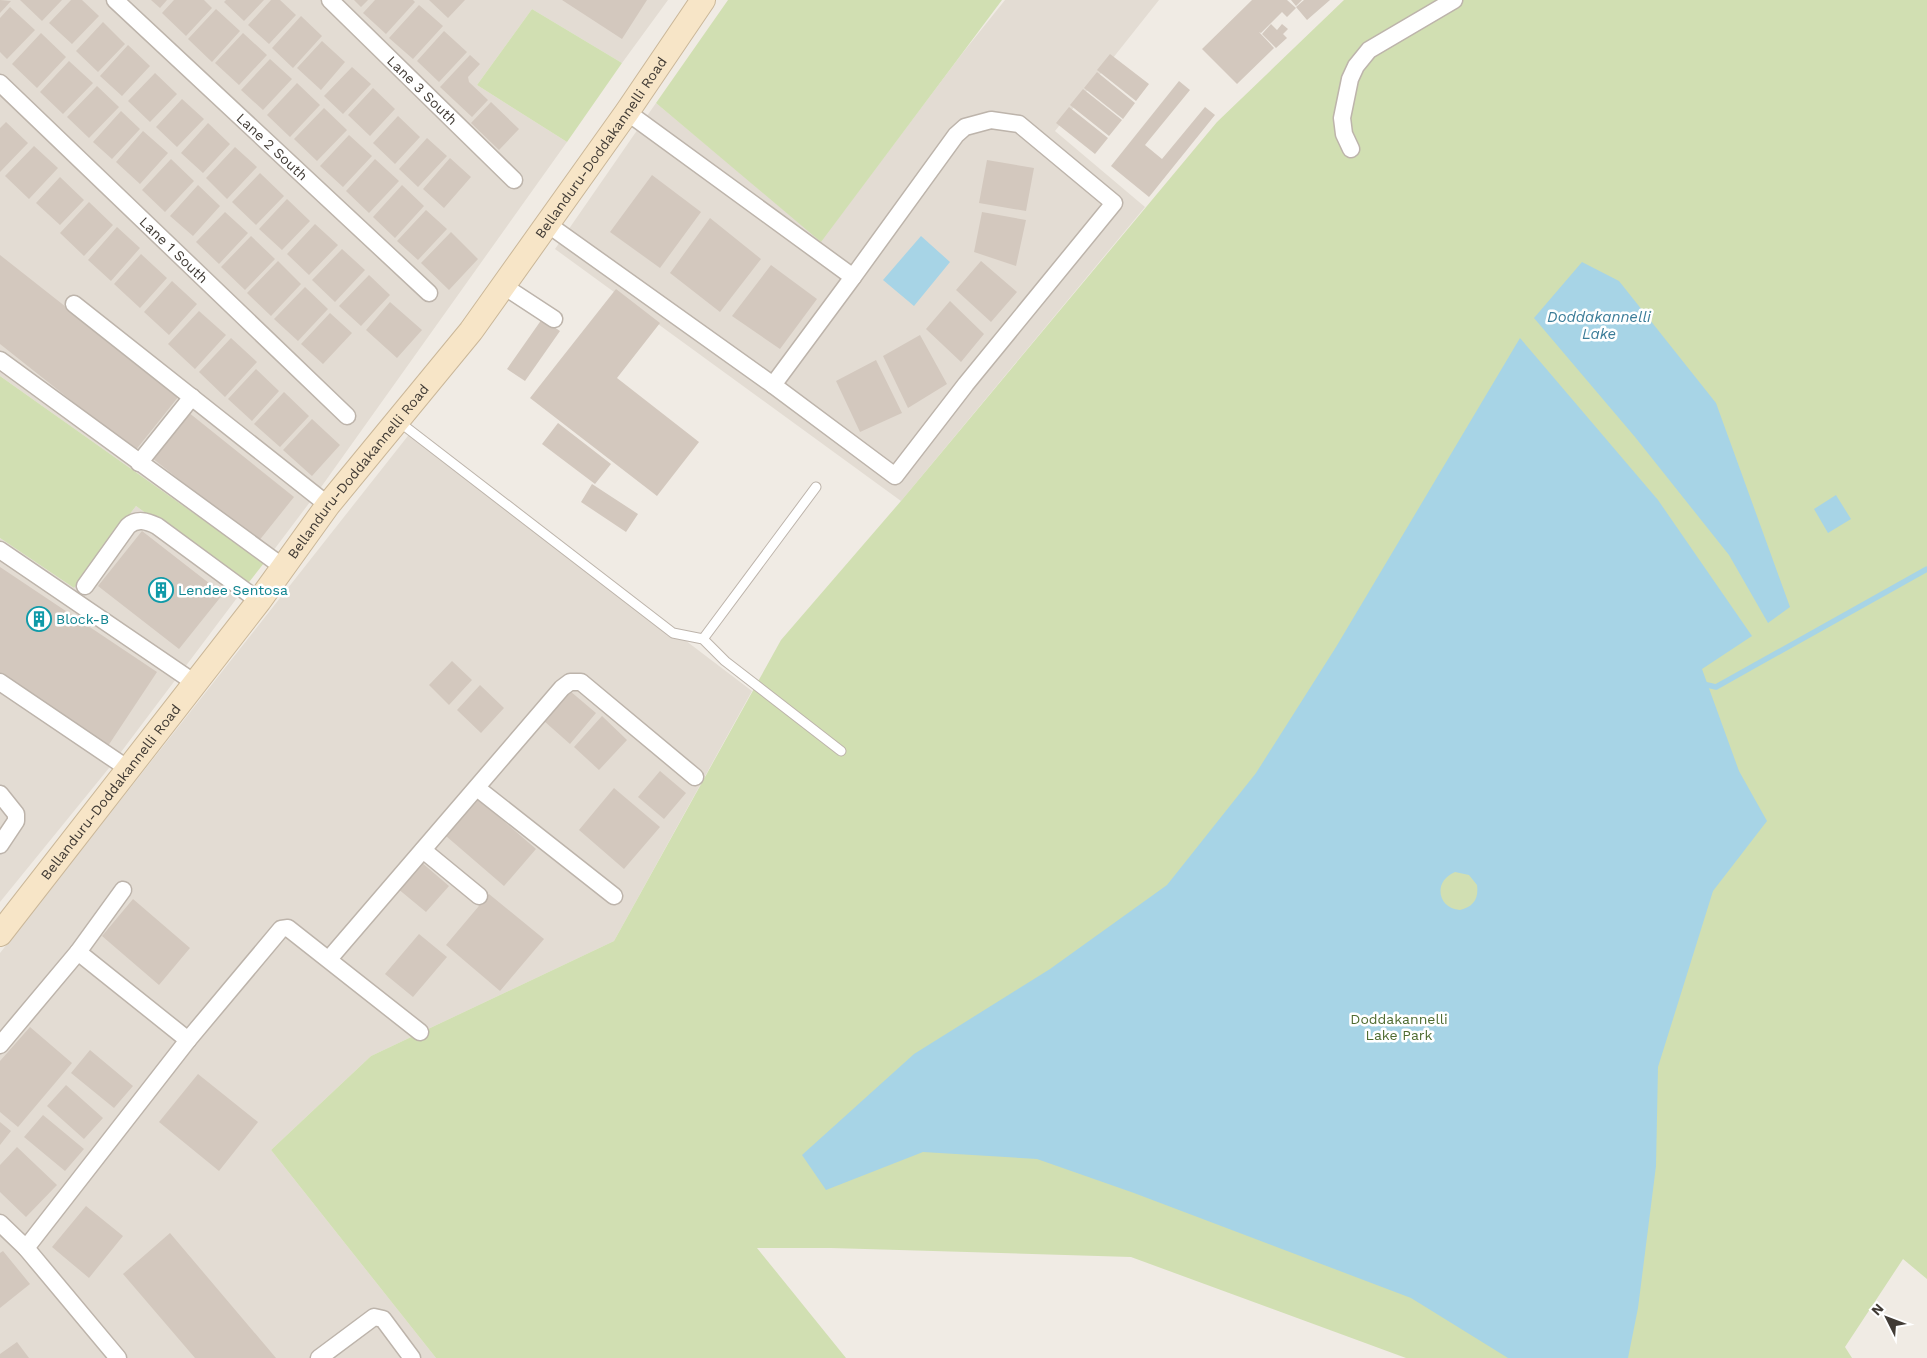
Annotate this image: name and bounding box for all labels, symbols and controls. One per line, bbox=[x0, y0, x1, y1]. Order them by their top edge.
street label: Lane 3 South bbox=[384, 53, 460, 128]
street label: Bellanduru-Doddakannelli Road bbox=[532, 54, 670, 241]
street label: Lane 2 South bbox=[233, 110, 311, 184]
street label: Lane 1 South bbox=[136, 213, 211, 286]
water label: Doddakannelli Lake bbox=[1547, 308, 1652, 343]
street label: Bellanduru-Doddakannelli Road bbox=[284, 381, 432, 562]
building icon: Lendee Sentosa bbox=[148, 577, 174, 603]
place label: Lendee Sentosa bbox=[178, 582, 288, 598]
building icon: Block-B bbox=[26, 606, 52, 632]
place label: Block-B bbox=[56, 611, 109, 627]
street label: Bellanduru-Doddakannelli Road bbox=[37, 701, 184, 883]
park label: Doddakannelli Lake Park bbox=[1350, 1011, 1448, 1043]
north arrow bbox=[1862, 1293, 1912, 1343]
text: N bbox=[1868, 1300, 1887, 1319]

